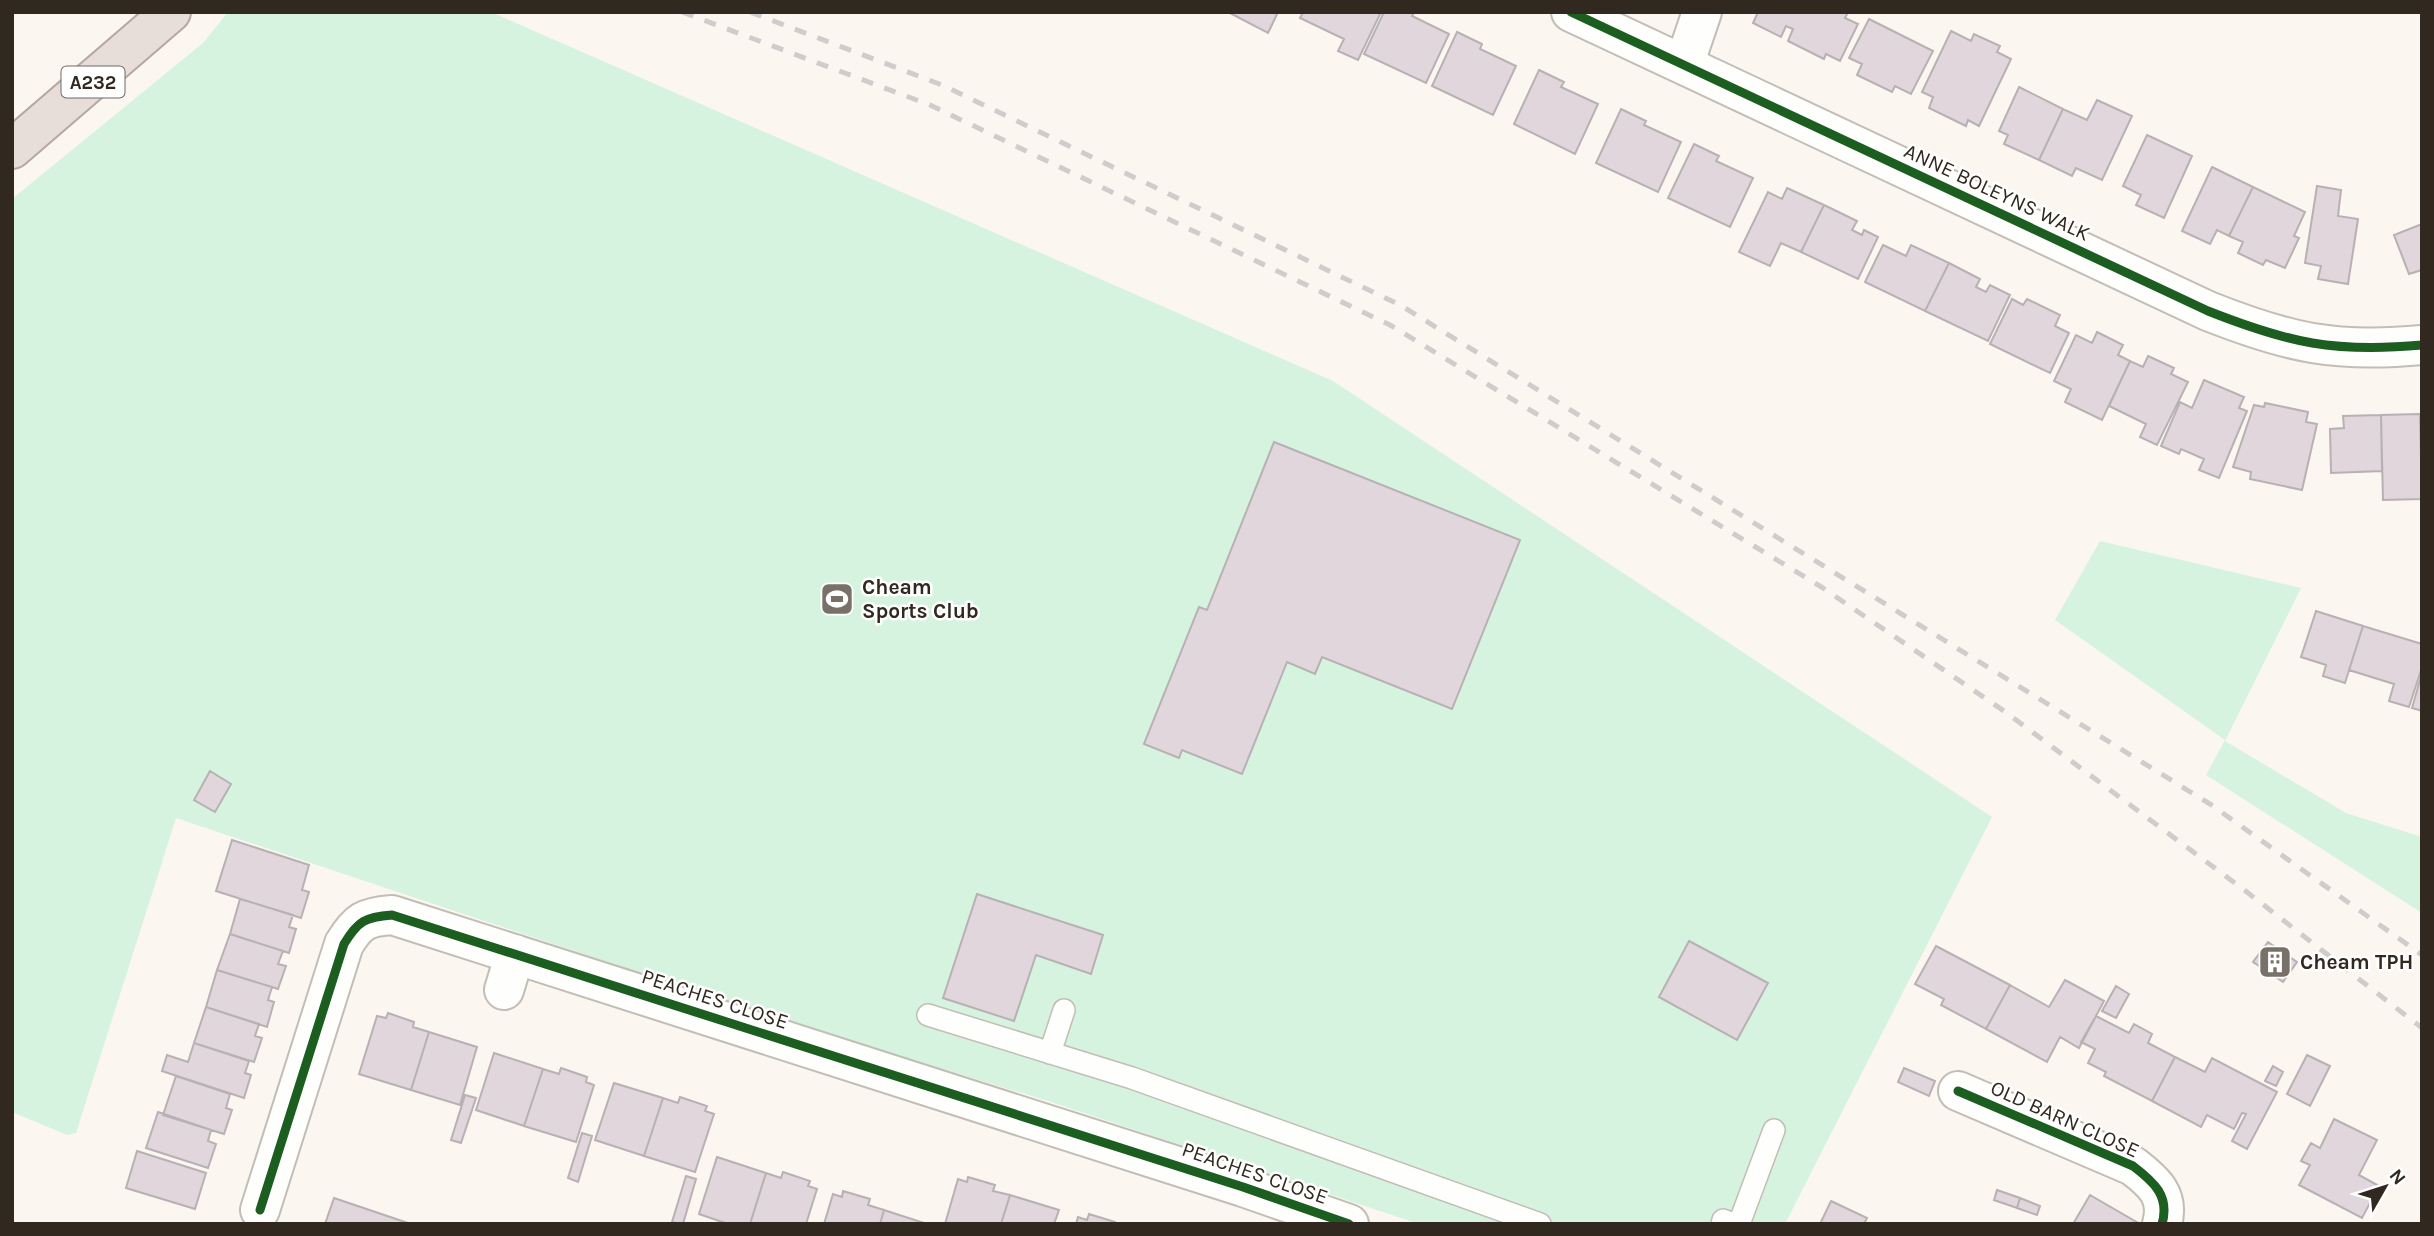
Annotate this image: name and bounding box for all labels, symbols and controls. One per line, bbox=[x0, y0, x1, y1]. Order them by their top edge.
road number: A232 bbox=[62, 66, 124, 97]
street label: ANNE BOLEYNS WALK bbox=[1900, 138, 2094, 246]
place label: Cheam Sports Club bbox=[862, 575, 979, 623]
sports icon: Cheam Sports Club bbox=[818, 580, 856, 618]
building icon: Cheam TPH bbox=[2256, 943, 2294, 981]
place label: Cheam TPH bbox=[2300, 950, 2413, 974]
street label: PEACHES CLOSE bbox=[639, 964, 791, 1034]
street label: OLD BARN CLOSE bbox=[1987, 1075, 2143, 1163]
street label: PEACHES CLOSE bbox=[1179, 1137, 1331, 1209]
north arrow bbox=[2350, 1152, 2420, 1222]
text: N bbox=[2385, 1165, 2410, 1189]

